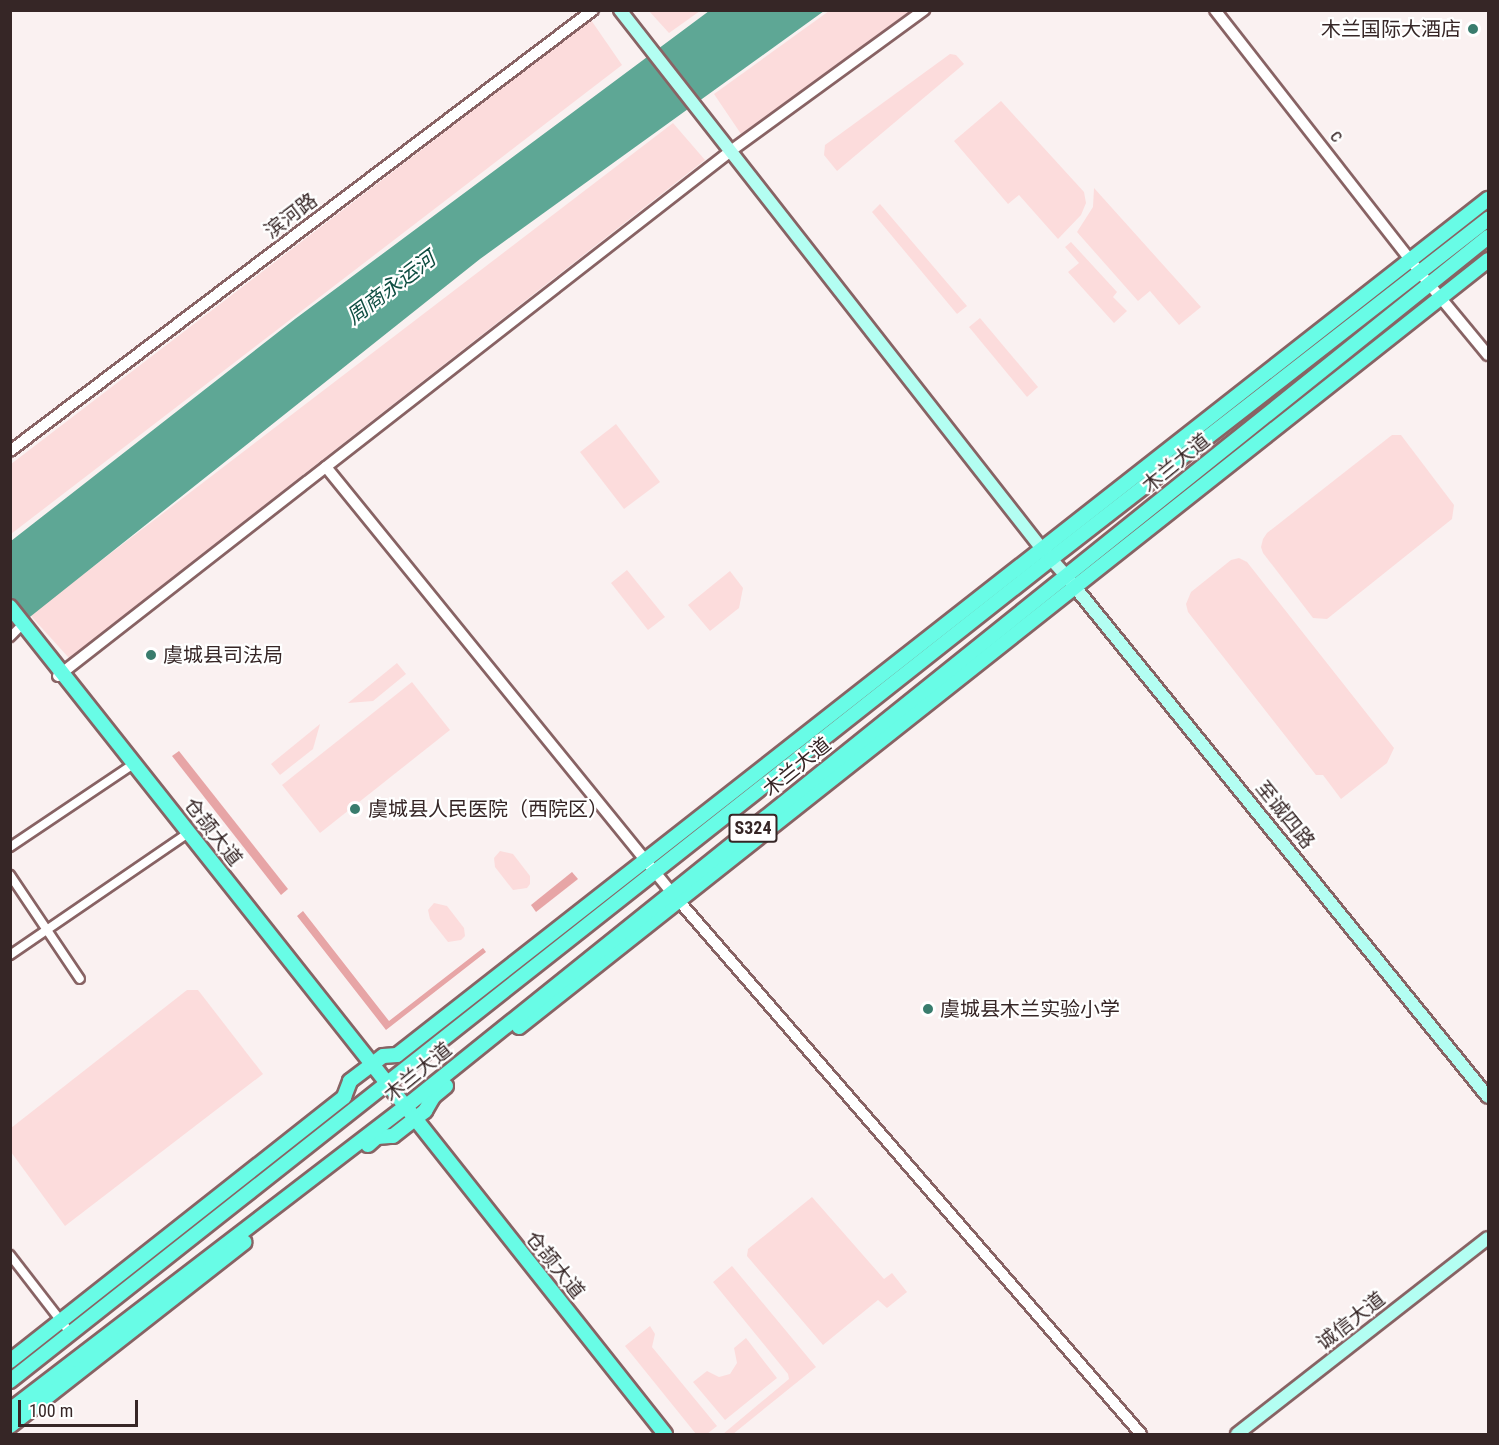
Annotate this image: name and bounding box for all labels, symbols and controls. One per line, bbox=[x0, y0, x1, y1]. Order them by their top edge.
place label: 木兰国际大酒店 bbox=[1321, 17, 1461, 41]
marker: 木兰国际大酒店 bbox=[1466, 22, 1480, 36]
street label: c bbox=[1325, 125, 1349, 147]
street label: 滨河路 bbox=[260, 188, 322, 244]
water label: 周商永运河 bbox=[341, 246, 441, 330]
street label: 木兰大道 bbox=[1137, 429, 1215, 497]
place label: 虞城县司法局 bbox=[163, 643, 283, 667]
marker: 虞城县司法局 bbox=[144, 648, 158, 662]
street label: 木兰大道 bbox=[758, 733, 836, 801]
street label: 至诚四路 bbox=[1251, 776, 1319, 854]
street label: 仓颉大道 bbox=[179, 793, 247, 871]
place label: 虞城县人民医院（西院区） bbox=[368, 797, 608, 821]
marker: 虞城县人民医院（西院区） bbox=[346, 800, 364, 818]
road number: S324 bbox=[728, 813, 778, 843]
place label: 虞城县木兰实验小学 bbox=[940, 997, 1120, 1021]
marker: 虞城县木兰实验小学 bbox=[921, 1002, 935, 1016]
street label: 木兰大道 bbox=[379, 1038, 457, 1106]
street label: 仓颉大道 bbox=[521, 1226, 589, 1304]
street label: 诚信大道 bbox=[1312, 1287, 1390, 1355]
scale bar bbox=[21, 1388, 141, 1426]
text: 100 m bbox=[29, 1400, 73, 1421]

